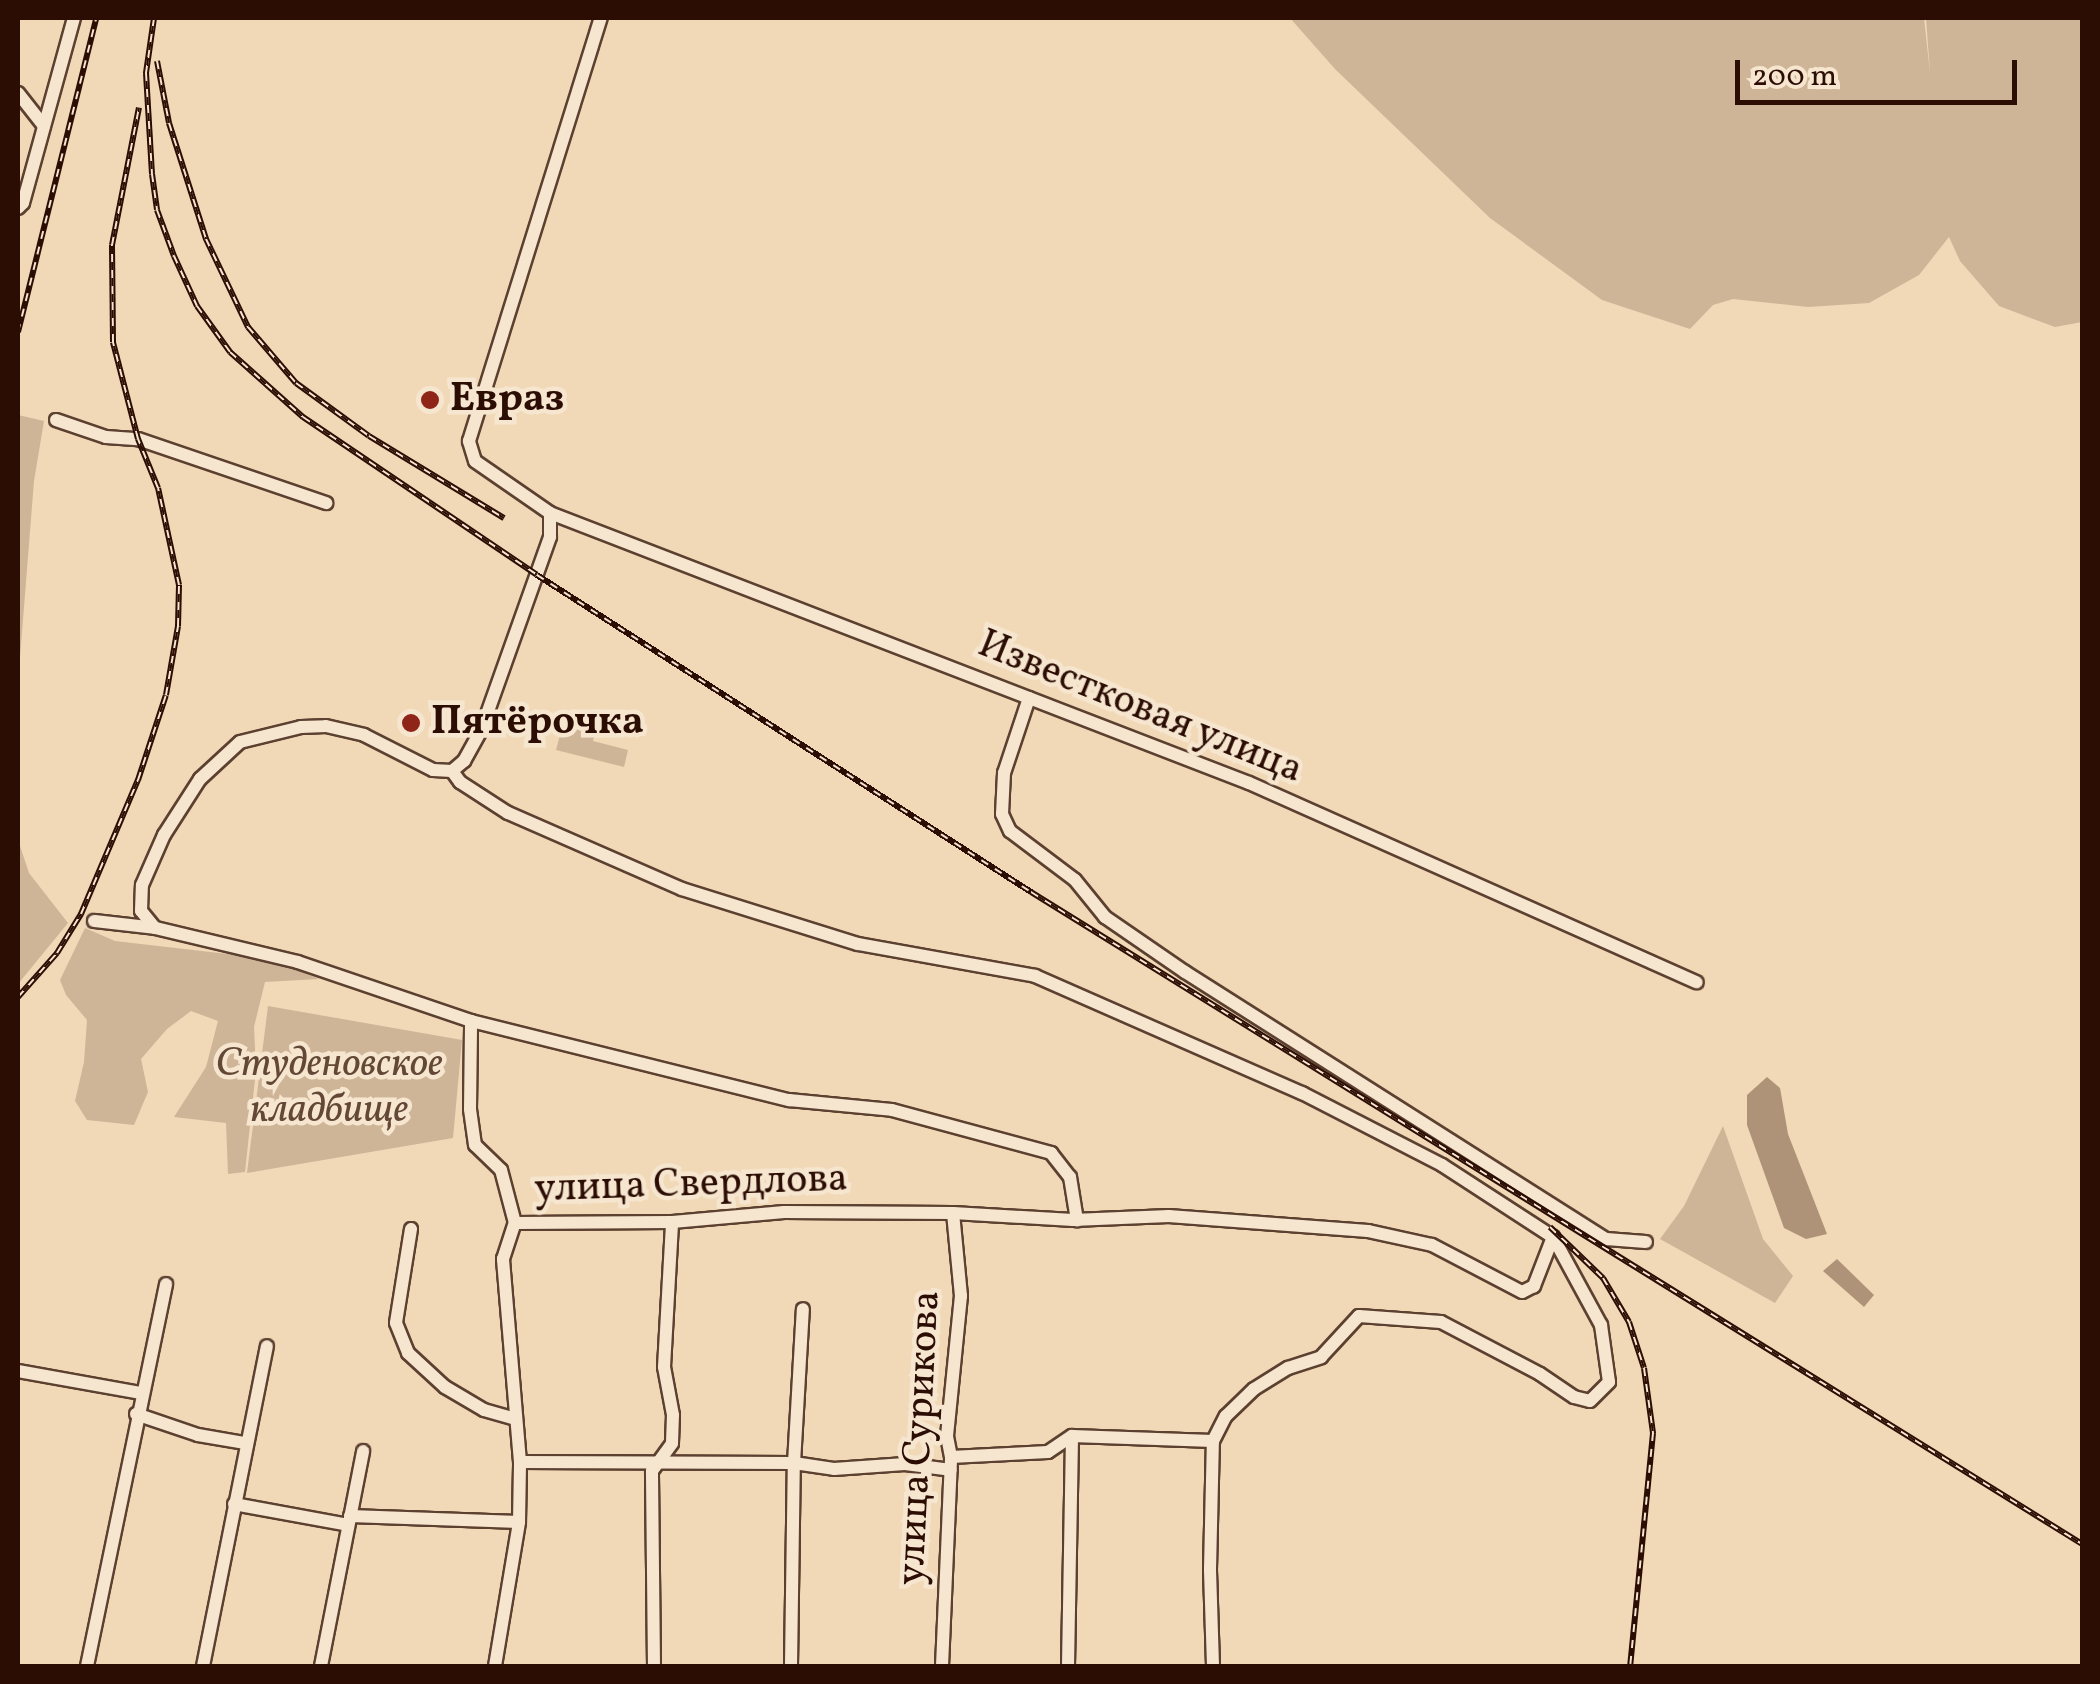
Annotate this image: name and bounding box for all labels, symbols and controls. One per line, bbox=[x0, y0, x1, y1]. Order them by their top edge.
scale bar bbox=[1740, 40, 2022, 102]
text: 200 m bbox=[1752, 56, 1837, 98]
place label: Евраз bbox=[450, 376, 564, 424]
marker: Евраз bbox=[419, 389, 441, 411]
street label: Известковая улица bbox=[970, 621, 1310, 795]
place label: Пятёрочка bbox=[431, 699, 644, 747]
marker: Пятёрочка bbox=[400, 712, 422, 734]
park label: Студеновское кладбище bbox=[215, 1041, 443, 1135]
street label: улица Свердлова bbox=[533, 1156, 849, 1214]
street label: улица Сурикова bbox=[888, 1289, 952, 1587]

